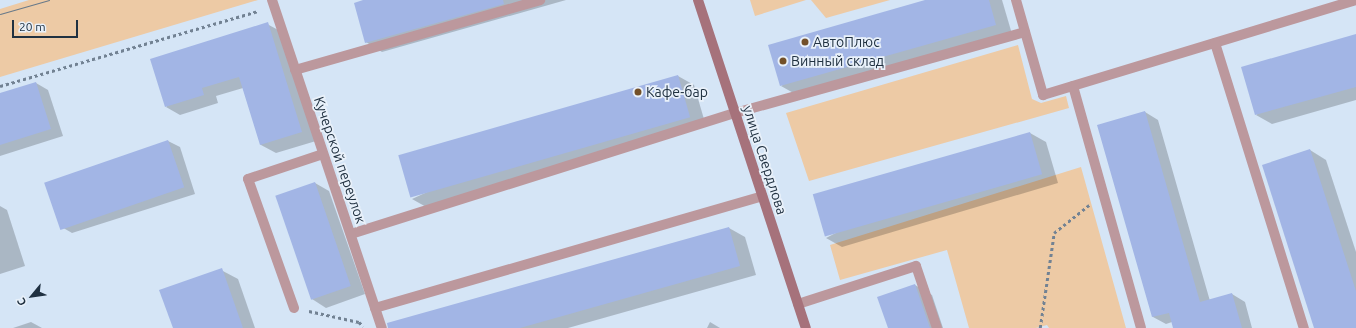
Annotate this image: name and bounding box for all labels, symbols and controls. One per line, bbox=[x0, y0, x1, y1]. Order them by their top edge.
scale bar bbox=[14, 12, 80, 38]
text: 20 m bbox=[19, 20, 46, 33]
place label: АвтоПлюс bbox=[813, 34, 880, 50]
marker: АвтоПлюс bbox=[800, 37, 810, 47]
place label: Винный склад bbox=[791, 53, 884, 69]
marker: Винный склад bbox=[778, 56, 788, 66]
place label: Кафе-бар bbox=[646, 84, 708, 100]
marker: Кафе-бар bbox=[633, 87, 643, 97]
street label: Кучерской переулок bbox=[310, 94, 370, 226]
street label: улица Свердлова bbox=[739, 103, 791, 217]
north arrow bbox=[12, 276, 52, 316]
text: С bbox=[15, 296, 28, 308]

